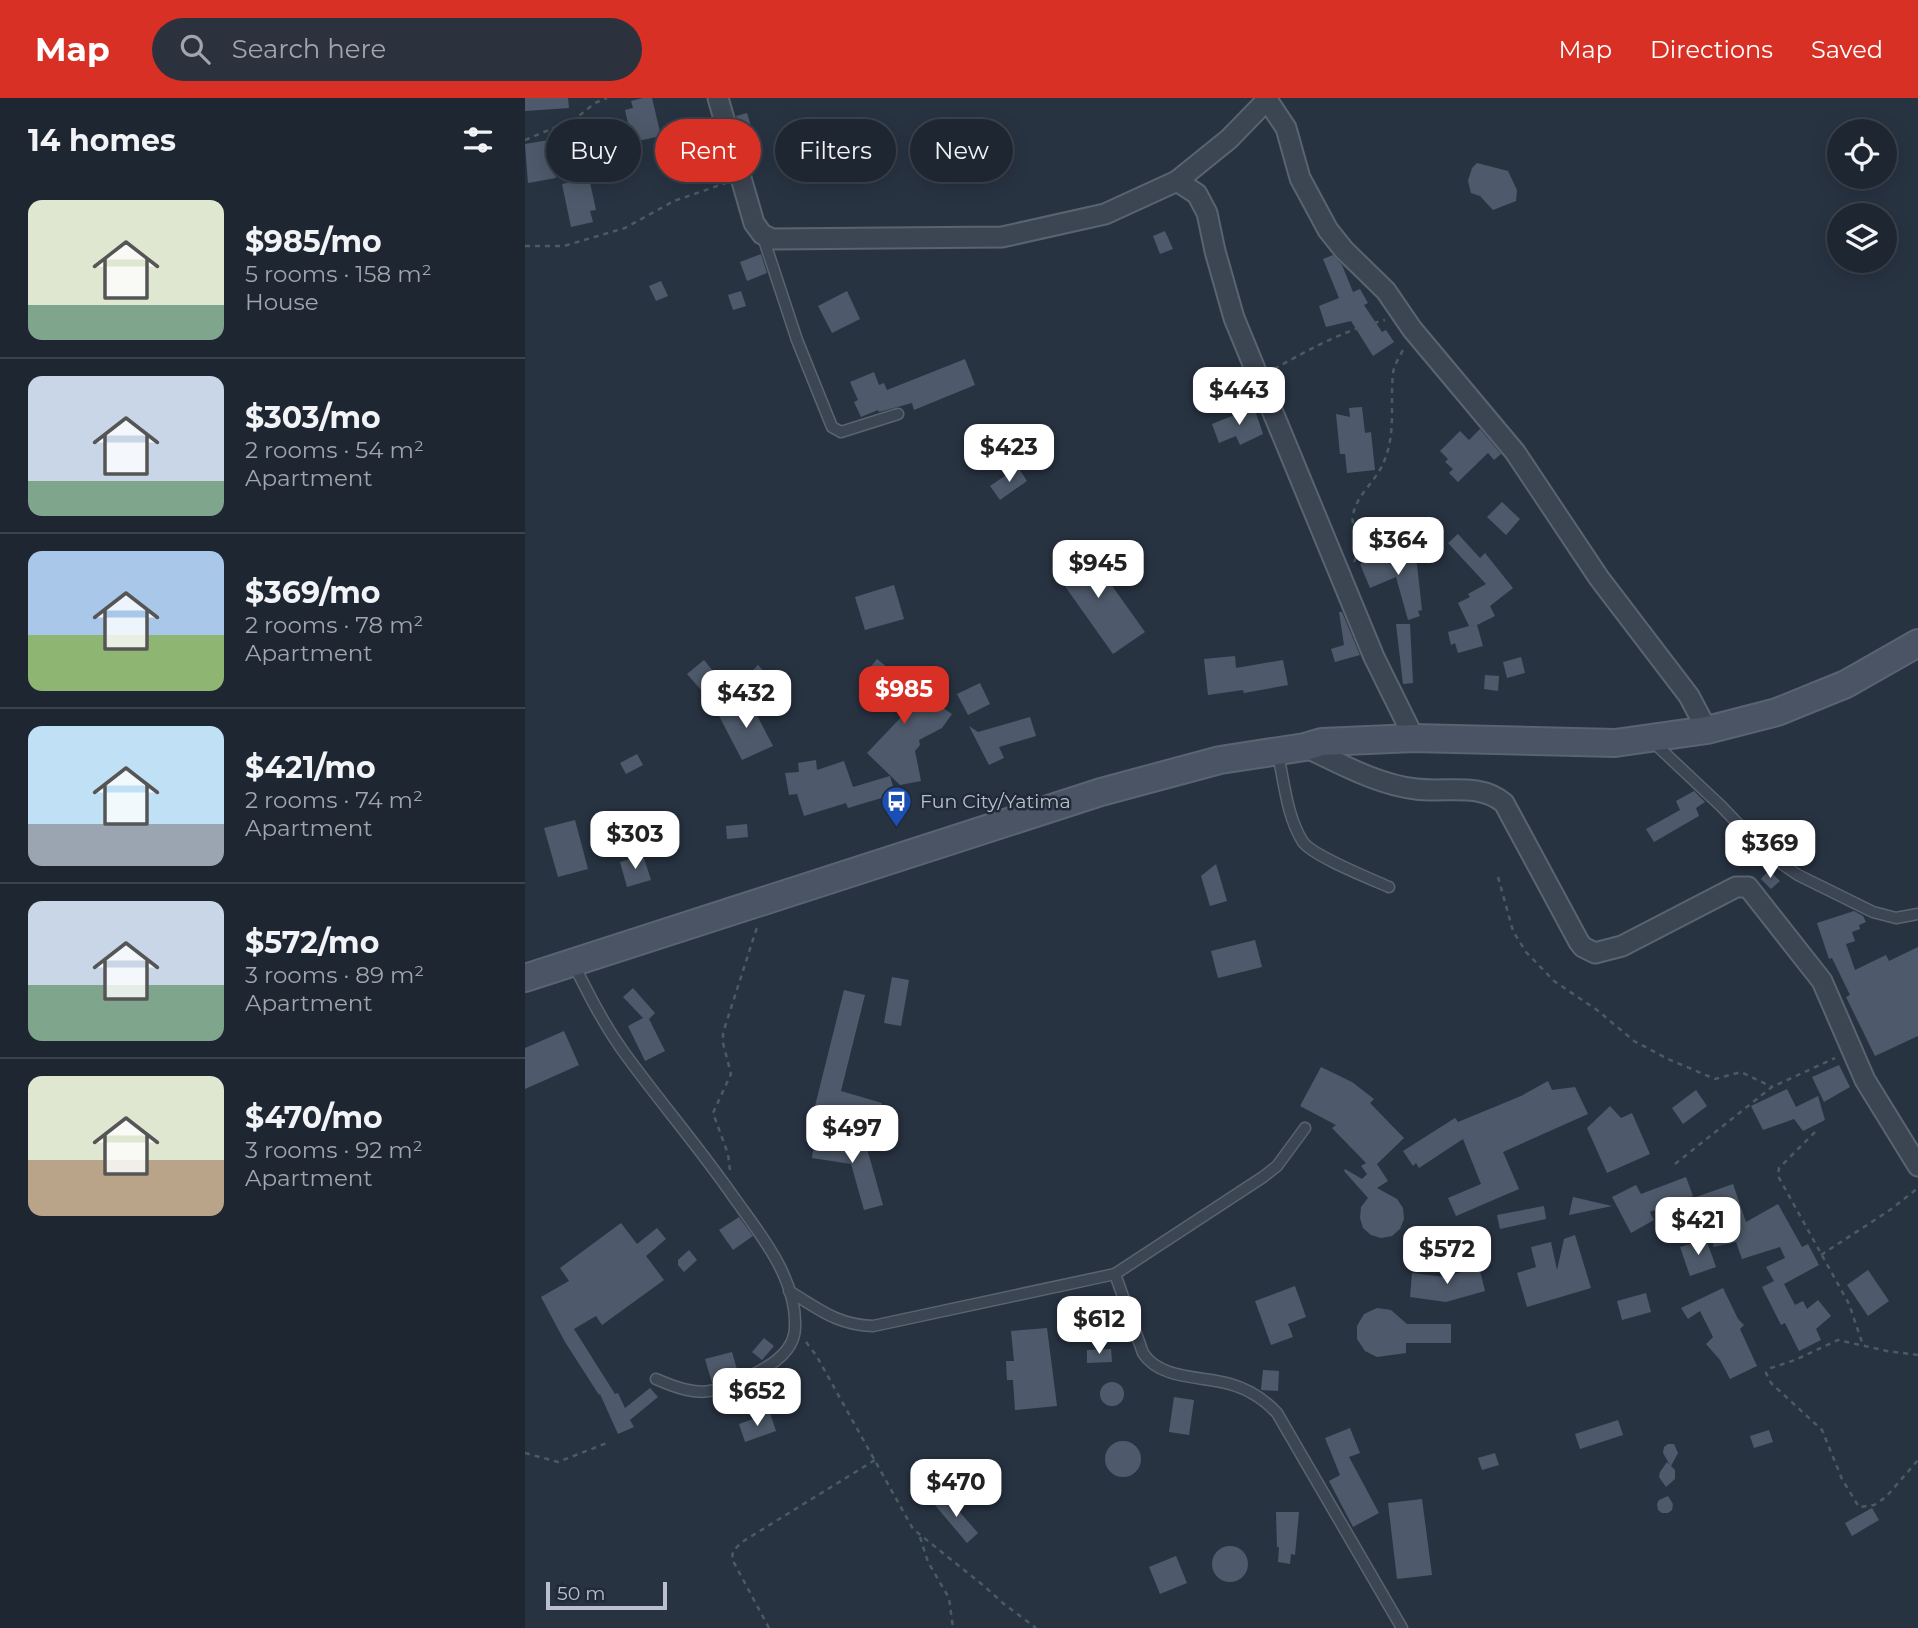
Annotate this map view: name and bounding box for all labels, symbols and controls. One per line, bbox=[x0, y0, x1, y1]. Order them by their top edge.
search box bbox=[152, 18, 642, 81]
text: Map bbox=[35, 29, 110, 69]
icon: search bbox=[176, 30, 214, 68]
text: Search here bbox=[232, 33, 386, 65]
text: Map bbox=[1559, 35, 1612, 64]
text: Directions bbox=[1650, 35, 1773, 64]
text: Saved bbox=[1811, 35, 1883, 64]
chip: Buy bbox=[546, 119, 641, 182]
chip: Rent bbox=[655, 119, 761, 182]
chip: Filters bbox=[775, 119, 896, 182]
chip: New bbox=[910, 119, 1013, 182]
map controls bbox=[1827, 119, 1897, 273]
button: locate bbox=[1827, 119, 1897, 189]
icon: filters bbox=[459, 121, 497, 159]
text: 14 homes bbox=[28, 122, 176, 159]
button: layers bbox=[1827, 203, 1897, 273]
text: $985/mo bbox=[245, 223, 382, 260]
icon: home bbox=[84, 228, 168, 312]
text: 5 rooms · 158 m² bbox=[245, 260, 432, 288]
text: House bbox=[245, 288, 319, 316]
pin: $443 bbox=[1198, 368, 1280, 427]
text: $443 bbox=[1209, 376, 1269, 404]
text: $303/mo bbox=[245, 399, 381, 436]
icon: home bbox=[84, 404, 168, 488]
pin: $423 bbox=[968, 424, 1050, 484]
text: $423 bbox=[980, 433, 1038, 461]
text: 2 rooms · 54 m² bbox=[245, 436, 424, 464]
text: Apartment bbox=[245, 464, 373, 492]
pin: $364 bbox=[1357, 518, 1439, 577]
text: $364 bbox=[1369, 526, 1427, 554]
pin: $945 bbox=[1057, 540, 1139, 600]
text: $945 bbox=[1069, 549, 1127, 577]
text: $369/mo bbox=[245, 574, 381, 611]
icon: home bbox=[84, 579, 168, 663]
text: 2 rooms · 78 m² bbox=[245, 611, 423, 639]
text: Apartment bbox=[245, 639, 373, 667]
pin: $985 bbox=[863, 666, 945, 726]
pin: $432 bbox=[705, 670, 787, 730]
text: $985 bbox=[875, 675, 933, 703]
text: $432 bbox=[717, 679, 775, 707]
text: $421/mo bbox=[245, 749, 376, 786]
icon: home bbox=[84, 754, 168, 838]
bus stop icon: Fun City/Yatima bbox=[880, 784, 914, 828]
text: 2 rooms · 74 m² bbox=[245, 786, 423, 814]
place label: Fun City/Yatima bbox=[920, 790, 1071, 813]
pin: $303 bbox=[594, 812, 676, 871]
text: Apartment bbox=[245, 814, 373, 842]
text: $303 bbox=[606, 820, 664, 848]
pin: $369 bbox=[1729, 820, 1811, 880]
text: $369 bbox=[1741, 829, 1799, 857]
text: $572/mo bbox=[245, 924, 379, 961]
icon: home bbox=[84, 929, 168, 1013]
text: 3 rooms · 89 m² bbox=[245, 961, 424, 989]
text: Apartment bbox=[245, 989, 373, 1017]
text: $470/mo bbox=[245, 1099, 383, 1136]
icon: home bbox=[84, 1104, 168, 1188]
pin: $497 bbox=[811, 1105, 893, 1165]
text: $497 bbox=[822, 1114, 882, 1142]
text: 3 rooms · 92 m² bbox=[245, 1136, 423, 1164]
text: Apartment bbox=[245, 1164, 373, 1192]
pin: $421 bbox=[1657, 1198, 1739, 1257]
text: $421 bbox=[1671, 1206, 1725, 1234]
pin: $572 bbox=[1406, 1226, 1488, 1286]
text: $572 bbox=[1419, 1235, 1475, 1263]
pin: $612 bbox=[1058, 1296, 1140, 1356]
text: $612 bbox=[1073, 1305, 1125, 1333]
pin: $652 bbox=[716, 1368, 798, 1428]
text: $652 bbox=[729, 1377, 785, 1405]
pin: $470 bbox=[915, 1460, 997, 1519]
text: $470 bbox=[926, 1468, 986, 1496]
scale bar bbox=[546, 1579, 667, 1611]
text: 50 m bbox=[557, 1582, 605, 1605]

